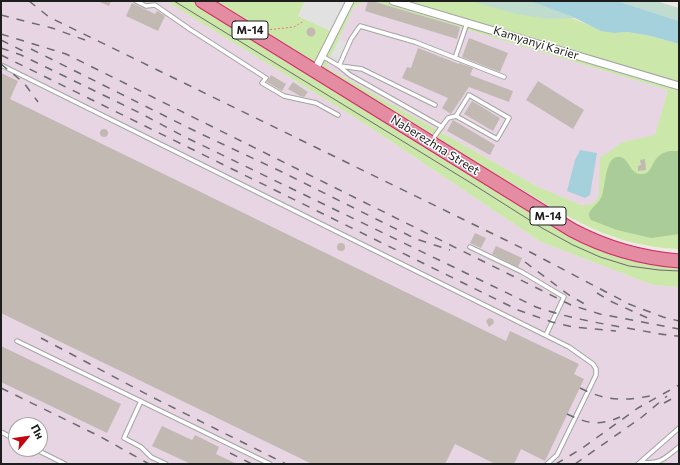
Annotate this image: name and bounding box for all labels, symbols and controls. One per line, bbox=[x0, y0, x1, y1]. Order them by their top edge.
road number: М-14 bbox=[232, 21, 268, 39]
street label: Kamyanyi Karier bbox=[491, 23, 581, 63]
street label: Naberezhna Street bbox=[388, 112, 482, 178]
road number: М-14 bbox=[530, 207, 566, 225]
north arrow bbox=[8, 417, 48, 457]
text: Пн bbox=[29, 422, 47, 441]

